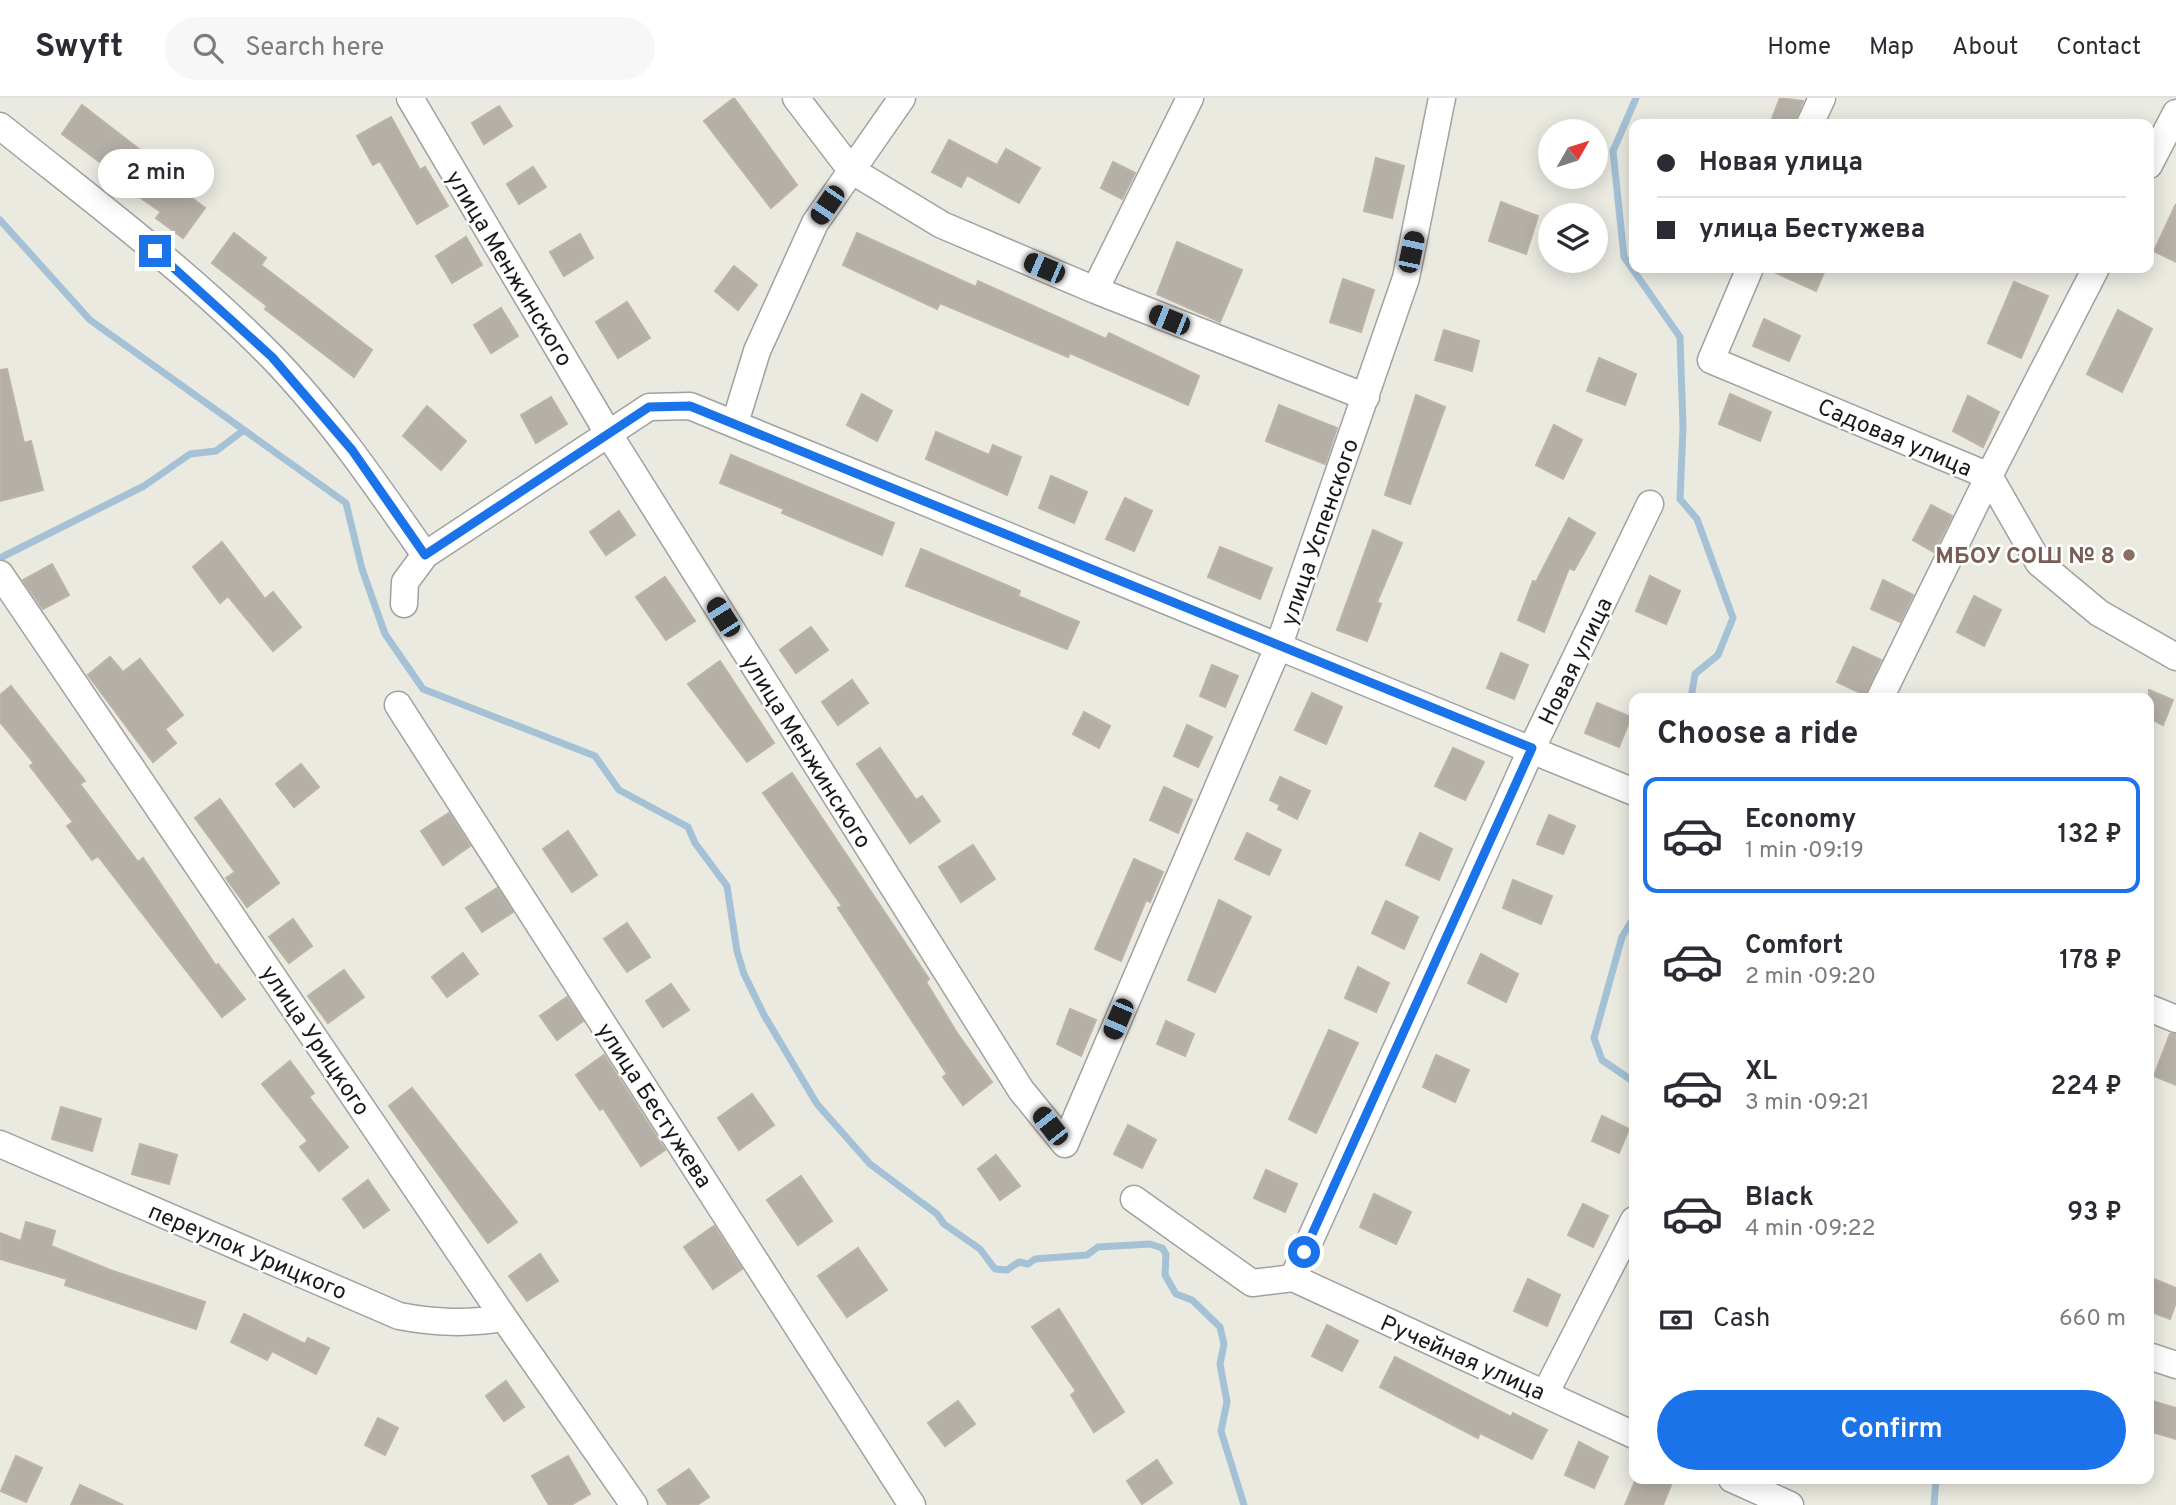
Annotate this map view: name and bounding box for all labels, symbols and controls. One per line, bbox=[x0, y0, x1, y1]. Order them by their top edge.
search box bbox=[165, 17, 655, 80]
text: Swyft bbox=[35, 27, 123, 69]
icon: search bbox=[189, 29, 227, 67]
text: Search here bbox=[245, 32, 384, 65]
text: Home bbox=[1767, 33, 1831, 63]
text: Map bbox=[1869, 33, 1914, 63]
text: About bbox=[1952, 33, 2018, 63]
text: Contact bbox=[2056, 33, 2141, 63]
north arrow bbox=[1538, 119, 1608, 189]
map controls bbox=[1538, 119, 1608, 273]
text: Новая улица bbox=[1699, 147, 1863, 180]
callout: 2 min bbox=[97, 150, 213, 198]
text: 2 min bbox=[126, 159, 186, 188]
street label: улица Менжинского bbox=[438, 166, 578, 373]
car bbox=[807, 182, 848, 228]
button: layers bbox=[1538, 203, 1608, 273]
text: улица Бестужева bbox=[1699, 214, 1925, 247]
car bbox=[1397, 229, 1426, 275]
route end bbox=[139, 235, 171, 267]
car bbox=[1021, 250, 1068, 286]
car bbox=[1146, 302, 1193, 338]
street label: Садовая улица bbox=[1812, 394, 1976, 485]
street label: улица Успенского bbox=[1276, 435, 1367, 630]
place label: МБОУ СОШ № 8 bbox=[1935, 543, 2115, 572]
marker: МБОУ СОШ № 8 bbox=[2121, 547, 2137, 563]
street label: Новая улица bbox=[1534, 593, 1621, 731]
car bbox=[703, 594, 744, 640]
street label: улица Менжинского bbox=[733, 650, 876, 855]
text: Choose a ride bbox=[1657, 715, 1858, 755]
icon: car bbox=[1661, 804, 1724, 867]
text: Economy bbox=[1745, 804, 1856, 837]
text: 132 ₽ bbox=[2058, 819, 2122, 852]
text: 1 min · 09:19 bbox=[1745, 837, 1864, 866]
icon: car bbox=[1661, 930, 1724, 993]
text: Comfort bbox=[1745, 930, 1843, 963]
text: 178 ₽ bbox=[2059, 945, 2122, 978]
street label: улица Урицкого bbox=[253, 961, 375, 1122]
text: 2 min · 09:20 bbox=[1745, 963, 1876, 992]
car bbox=[1101, 996, 1136, 1042]
street label: улица Бестужева bbox=[589, 1018, 717, 1195]
icon: car bbox=[1661, 1056, 1724, 1119]
text: XL bbox=[1745, 1056, 1777, 1089]
text: 224 ₽ bbox=[2050, 1071, 2122, 1104]
text: 3 min · 09:21 bbox=[1745, 1089, 1870, 1118]
car bbox=[1029, 1103, 1072, 1149]
icon: car bbox=[1661, 1182, 1724, 1245]
text: Black bbox=[1745, 1182, 1814, 1215]
text: 93 ₽ bbox=[2067, 1197, 2122, 1230]
street label: переулок Урицкого bbox=[143, 1198, 351, 1308]
text: 4 min · 09:22 bbox=[1745, 1215, 1876, 1244]
route start bbox=[1288, 1236, 1320, 1268]
icon: cash bbox=[1657, 1301, 1695, 1339]
text: Cash bbox=[1713, 1303, 1770, 1336]
text: 660 m bbox=[2059, 1305, 2126, 1334]
street label: Ручейная улица bbox=[1375, 1310, 1549, 1409]
button: Confirm bbox=[1657, 1390, 2126, 1470]

